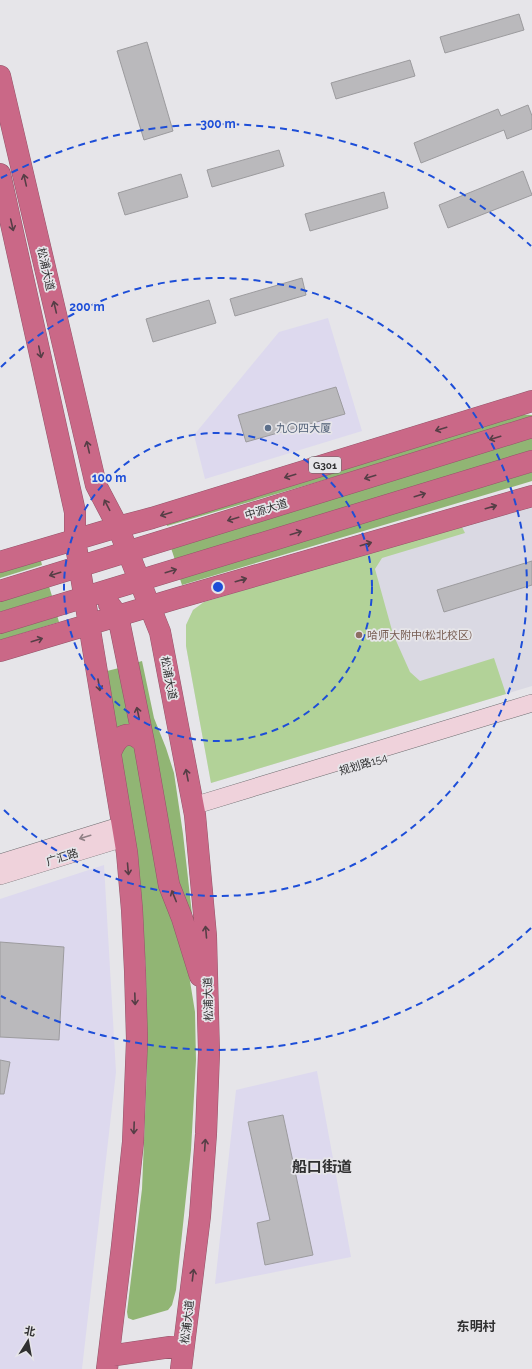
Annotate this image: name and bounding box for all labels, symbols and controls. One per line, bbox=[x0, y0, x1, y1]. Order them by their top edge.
text: 300 m bbox=[200, 117, 236, 131]
one-way arrow bbox=[20, 174, 28, 187]
one-way arrow bbox=[9, 219, 16, 232]
street label: 松浦大道 bbox=[34, 246, 57, 292]
text: 200 m bbox=[69, 300, 105, 314]
one-way arrow bbox=[50, 301, 58, 314]
one-way arrow bbox=[36, 346, 44, 359]
place label: 九〇四大厦 bbox=[276, 422, 331, 435]
marker: 九〇四大厦 bbox=[263, 423, 273, 433]
one-way arrow bbox=[435, 426, 448, 433]
one-way arrow bbox=[489, 435, 501, 443]
one-way arrow bbox=[83, 441, 91, 454]
road number: G301 bbox=[309, 457, 341, 473]
text: 100 m bbox=[92, 471, 126, 485]
one-way arrow bbox=[284, 473, 297, 480]
one-way arrow bbox=[364, 474, 377, 481]
one-way arrow bbox=[413, 491, 426, 498]
street label: 中源大道 bbox=[243, 497, 289, 522]
one-way arrow bbox=[103, 500, 110, 512]
one-way arrow bbox=[484, 503, 497, 511]
one-way arrow bbox=[160, 511, 173, 518]
one-way arrow bbox=[227, 516, 240, 523]
one-way arrow bbox=[289, 529, 302, 536]
one-way arrow bbox=[359, 539, 372, 547]
one-way arrow bbox=[165, 567, 178, 574]
one-way arrow bbox=[49, 571, 62, 578]
one-way arrow bbox=[234, 575, 247, 583]
centre of rings bbox=[211, 580, 225, 594]
place label: 哈师大附中(松北校区) bbox=[367, 629, 472, 642]
marker: 哈师大附中(松北校区) bbox=[354, 630, 364, 640]
one-way arrow bbox=[31, 636, 44, 643]
street label: 松浦大道 bbox=[158, 655, 179, 701]
one-way arrow bbox=[95, 678, 103, 691]
one-way arrow bbox=[134, 707, 142, 720]
street label: 规划路154 bbox=[337, 751, 389, 778]
one-way arrow bbox=[183, 769, 191, 782]
one-way arrow bbox=[79, 834, 92, 841]
street label: 广汇路 bbox=[44, 846, 80, 869]
one-way arrow bbox=[125, 862, 132, 875]
one-way arrow bbox=[169, 890, 177, 902]
one-way arrow bbox=[202, 925, 209, 938]
street label: 松浦大道 bbox=[202, 977, 215, 1021]
one-way arrow bbox=[132, 992, 139, 1005]
one-way arrow bbox=[130, 1121, 137, 1134]
one-way arrow bbox=[201, 1139, 208, 1152]
district label: 船口街道 bbox=[292, 1158, 352, 1176]
one-way arrow bbox=[189, 1269, 196, 1282]
street label: 松浦大道 bbox=[178, 1299, 197, 1345]
district label: 东明村 bbox=[456, 1319, 496, 1334]
north arrow bbox=[8, 1321, 48, 1361]
text: 北 bbox=[23, 1324, 36, 1339]

